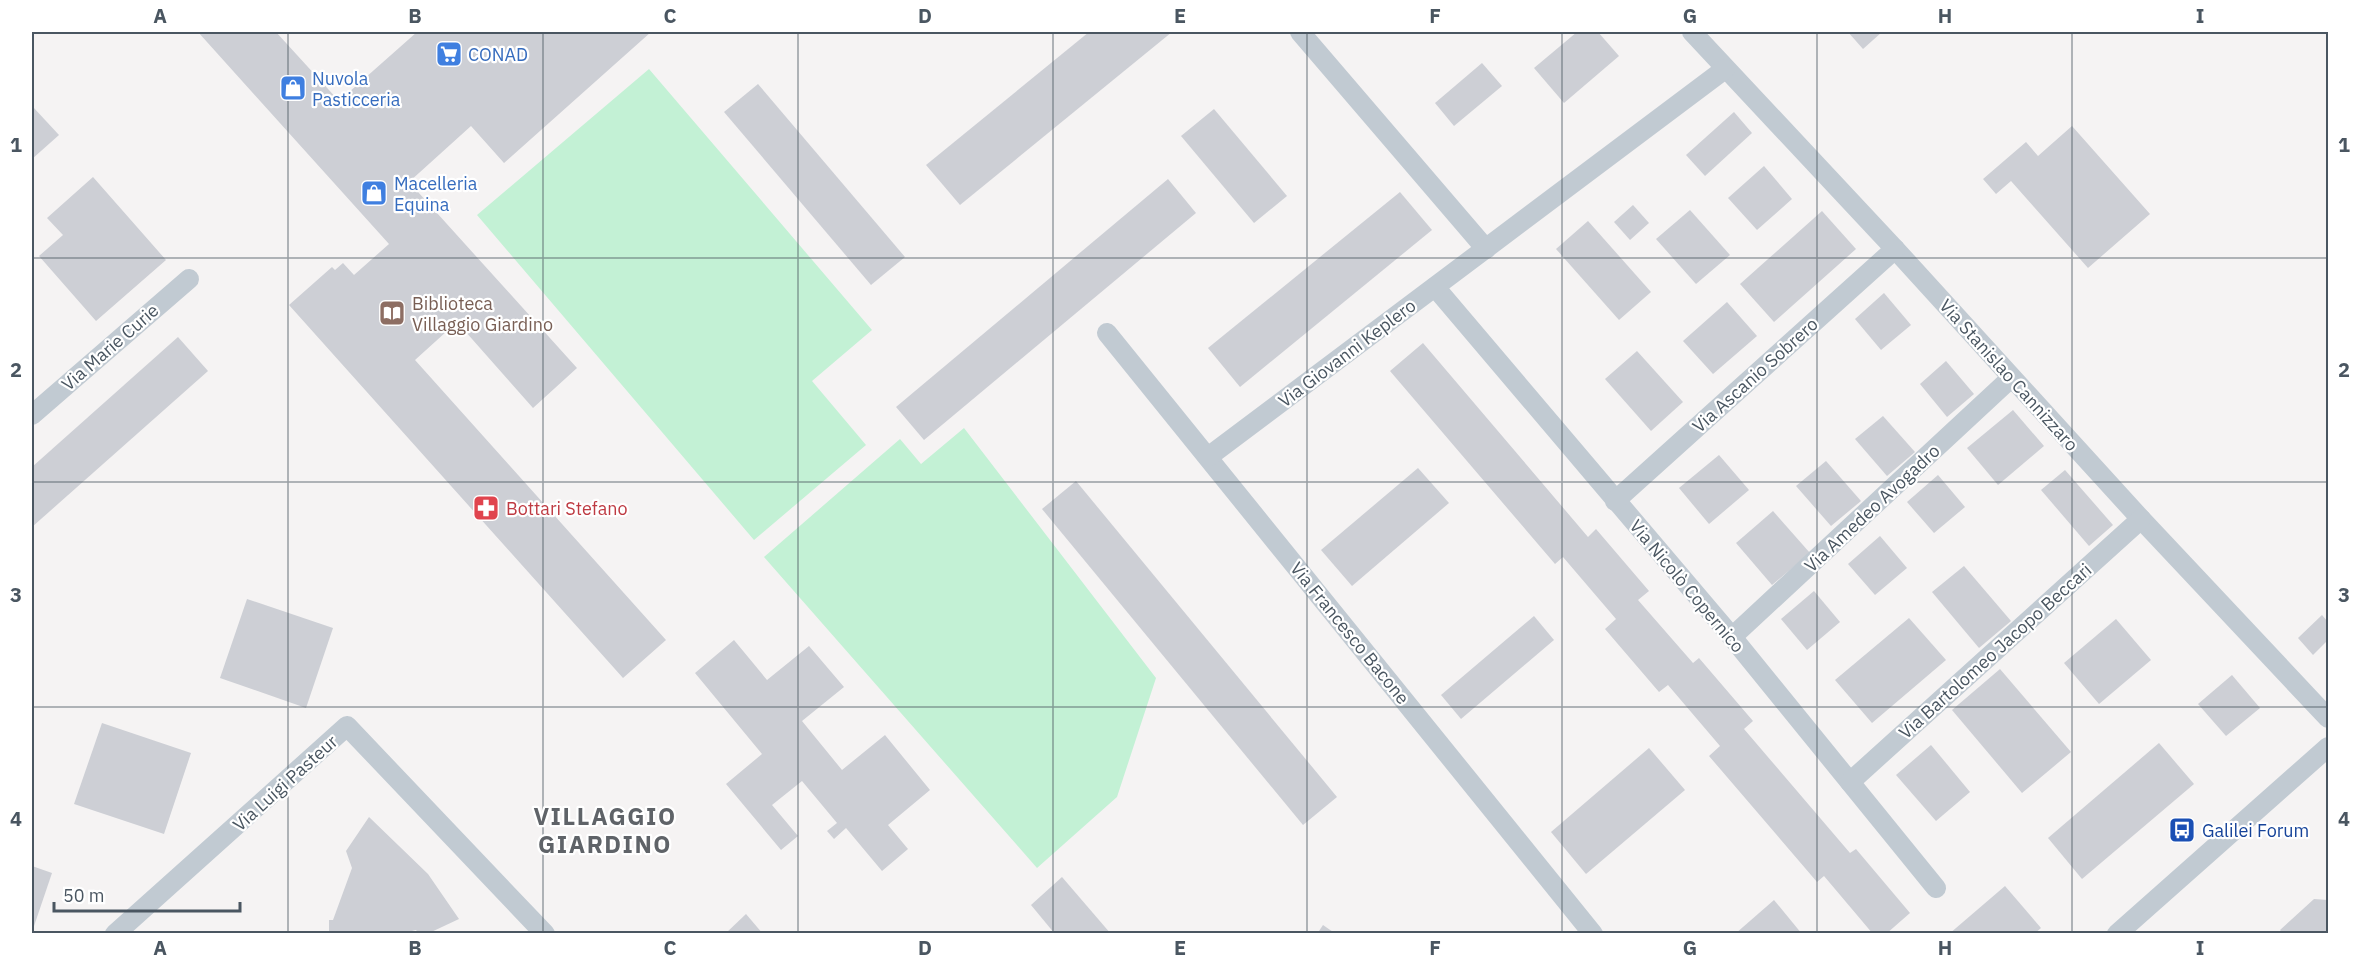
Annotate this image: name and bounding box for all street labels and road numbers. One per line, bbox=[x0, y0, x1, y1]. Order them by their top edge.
street label: Via Giovanni Keplero bbox=[1274, 294, 1420, 412]
street label: Via Stanislao Cannizzaro bbox=[1935, 294, 2083, 456]
street label: Via Marie Curie bbox=[57, 298, 163, 395]
street label: Via Ascanio Sobrero bbox=[1687, 312, 1823, 438]
street label: Via Amedeo Avogadro bbox=[1799, 439, 1945, 577]
street label: Via Nicolò Copernico bbox=[1625, 515, 1749, 657]
street label: Via Francesco Bacone bbox=[1285, 557, 1415, 709]
street label: Via Bartolomeo Jacopo Beccari bbox=[1894, 558, 2096, 744]
street label: Via Luigi Pasteur bbox=[228, 730, 342, 836]

